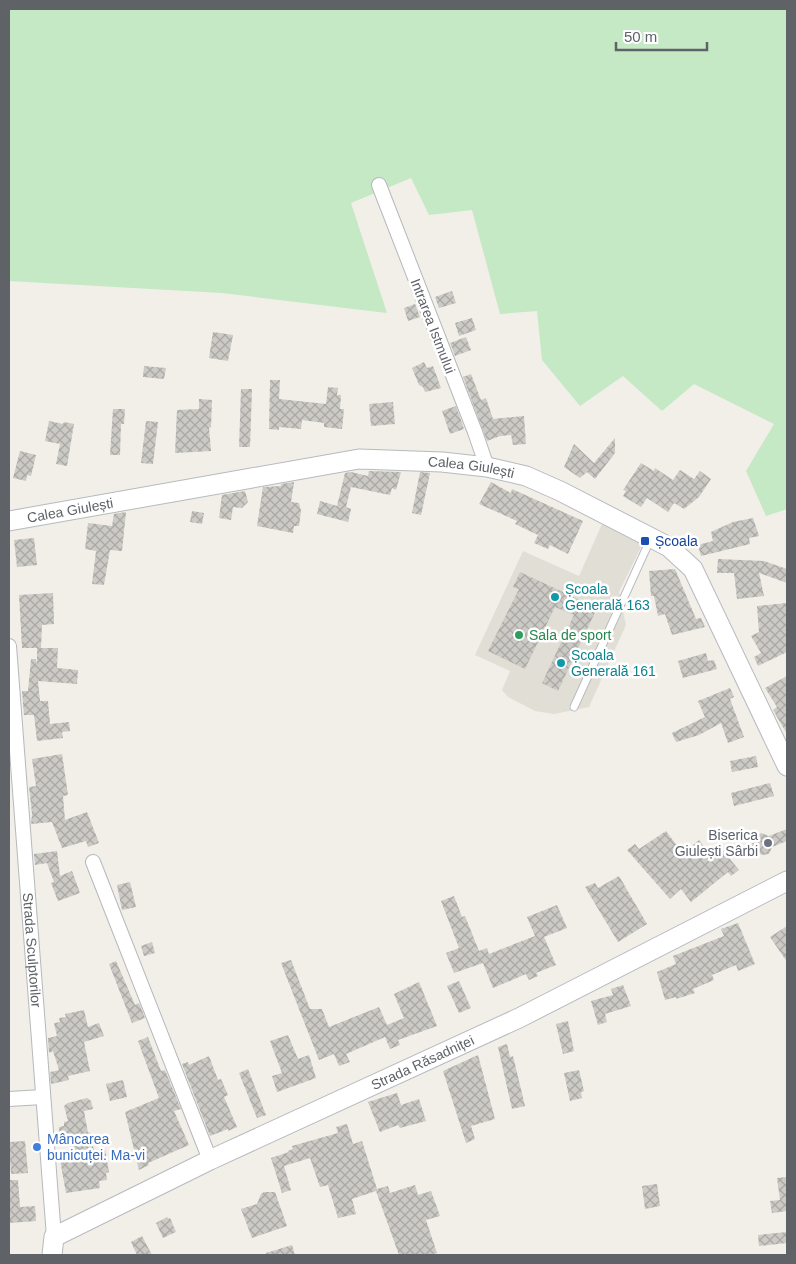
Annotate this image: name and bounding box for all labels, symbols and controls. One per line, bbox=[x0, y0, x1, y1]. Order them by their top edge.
scale bar bbox=[616, 20, 707, 52]
text: 50 m bbox=[624, 28, 657, 45]
street label: Intrarea Istmului bbox=[408, 276, 458, 376]
street label: Calea Giulești bbox=[428, 453, 516, 481]
street label: Calea Giulești bbox=[26, 495, 114, 526]
place label: Școala bbox=[655, 533, 698, 549]
marker: Școala bbox=[639, 535, 651, 547]
place label: Școala Generală 163 bbox=[565, 581, 650, 613]
marker: Școala Generală 163 bbox=[549, 591, 561, 603]
place label: Sala de sport bbox=[529, 627, 612, 643]
marker: Sala de sport bbox=[513, 629, 525, 641]
place label: Școala Generală 161 bbox=[571, 647, 656, 679]
marker: Școala Generală 161 bbox=[555, 657, 567, 669]
place label: Biserica Giulești Sârbi bbox=[675, 827, 758, 859]
marker: Biserica Giulești Sârbi bbox=[762, 837, 774, 849]
street label: Strada Sculptorilor bbox=[20, 892, 45, 1009]
street label: Strada Răsadniței bbox=[369, 1032, 477, 1093]
place label: Mâncarea bunicuței. Ma-vi bbox=[47, 1131, 145, 1163]
marker: Mâncarea bunicuței. Ma-vi bbox=[31, 1141, 43, 1153]

